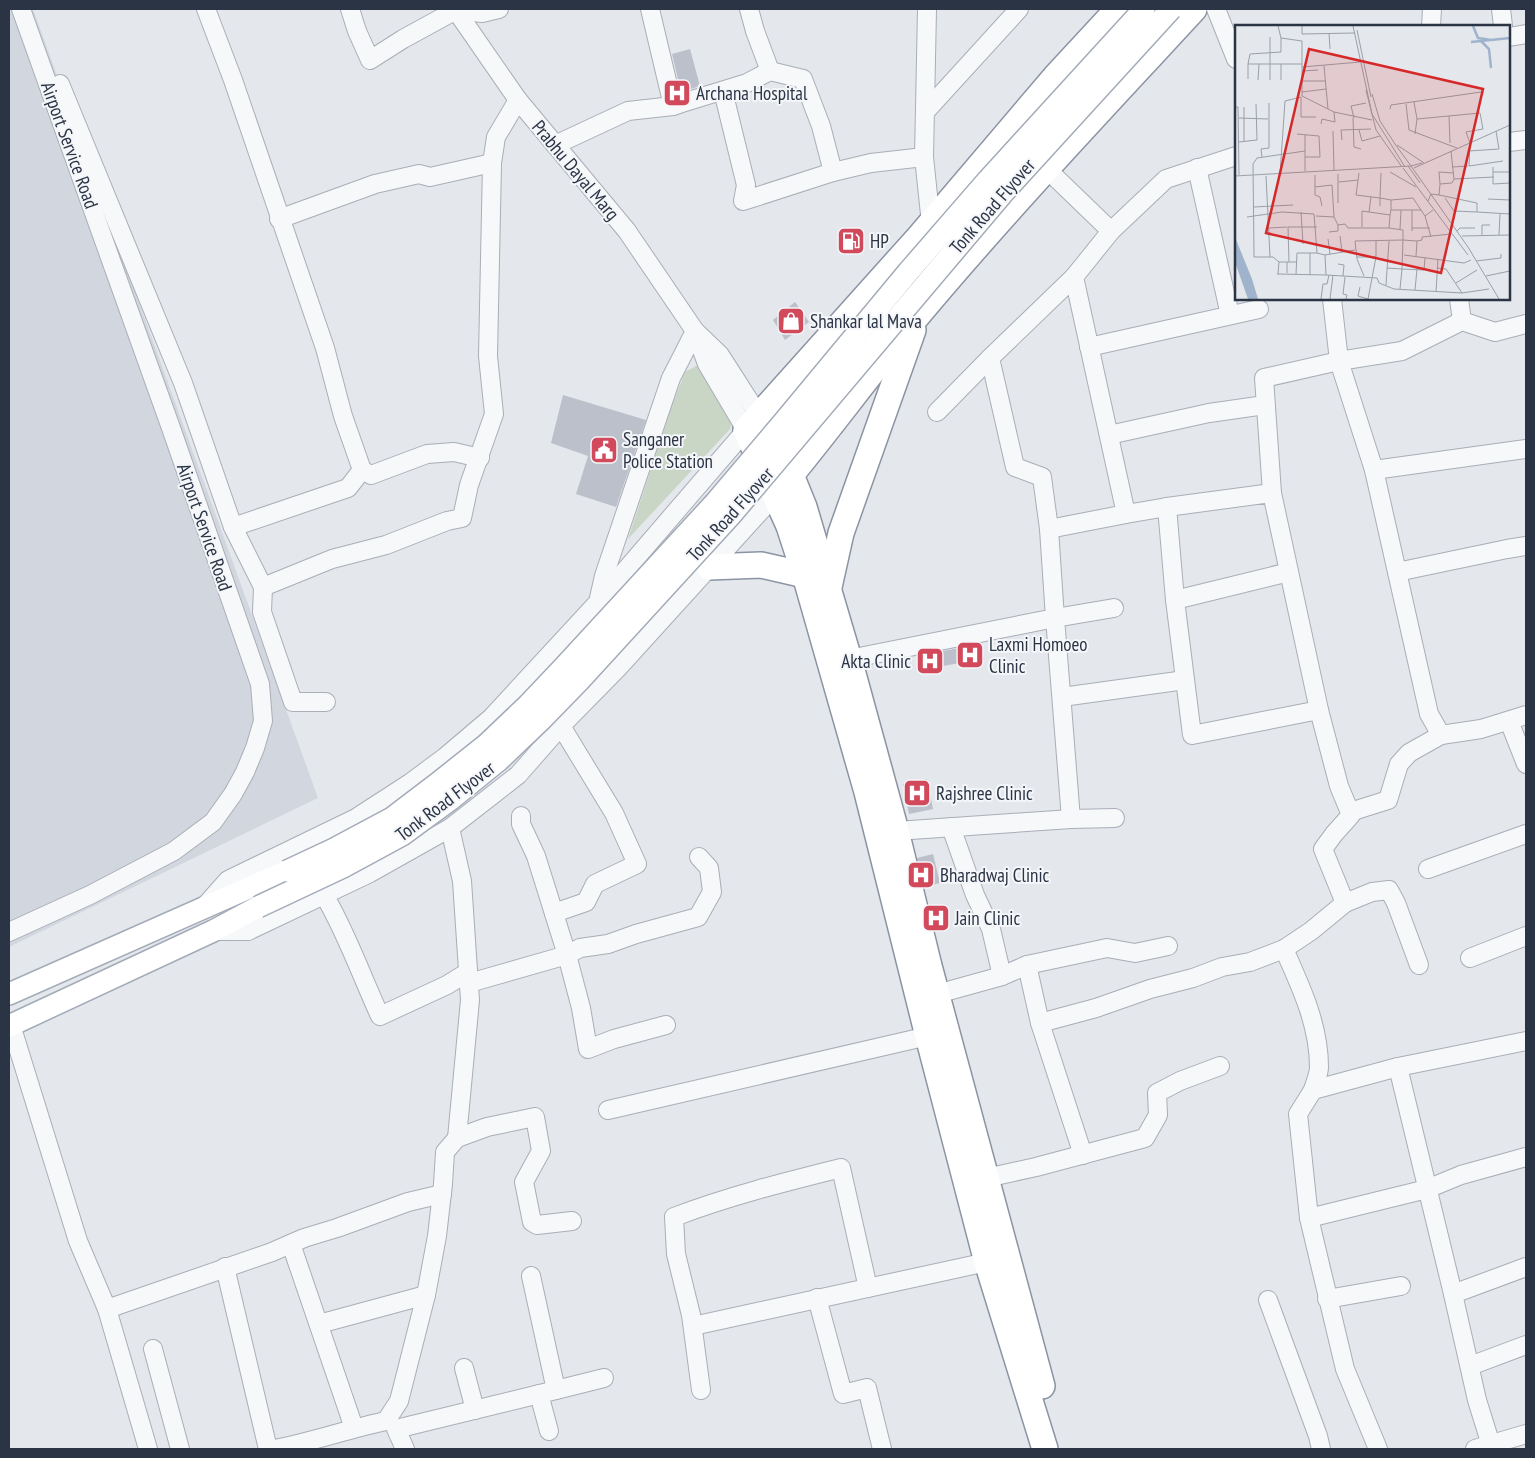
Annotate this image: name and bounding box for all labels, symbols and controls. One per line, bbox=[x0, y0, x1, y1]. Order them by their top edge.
inset map bbox=[1235, 25, 1510, 300]
street label: Airport Service Road bbox=[36, 78, 104, 212]
hospital icon: Archana Hospital bbox=[662, 78, 692, 108]
place label: Archana Hospital bbox=[696, 81, 808, 105]
street label: Prabhu Dayal Marg bbox=[527, 115, 625, 225]
street label: Tonk Road Flyover bbox=[944, 153, 1040, 259]
fuel station icon: HP bbox=[836, 226, 866, 256]
place label: HP bbox=[870, 229, 889, 253]
shop icon: Shankar lal Mava bbox=[776, 306, 806, 336]
place label: Shankar lal Mava bbox=[810, 309, 922, 333]
place label: Sanganer Police Station bbox=[623, 427, 713, 473]
public building icon: Sanganer Police Station bbox=[589, 435, 619, 465]
street label: Airport Service Road bbox=[172, 460, 238, 594]
street label: Tonk Road Flyover bbox=[681, 461, 779, 566]
place label: Laxmi Homoeo Clinic bbox=[989, 632, 1087, 678]
hospital icon: Laxmi Homoeo Clinic bbox=[955, 640, 985, 670]
hospital icon: Akta Clinic bbox=[915, 646, 945, 676]
place label: Akta Clinic bbox=[841, 649, 911, 673]
street label: Tonk Road Flyover bbox=[391, 755, 500, 846]
hospital icon: Rajshree Clinic bbox=[902, 778, 932, 808]
place label: Rajshree Clinic bbox=[936, 781, 1033, 805]
hospital icon: Bharadwaj Clinic bbox=[906, 860, 936, 890]
place label: Bharadwaj Clinic bbox=[940, 863, 1050, 887]
hospital icon: Jain Clinic bbox=[921, 903, 951, 933]
place label: Jain Clinic bbox=[954, 906, 1020, 930]

